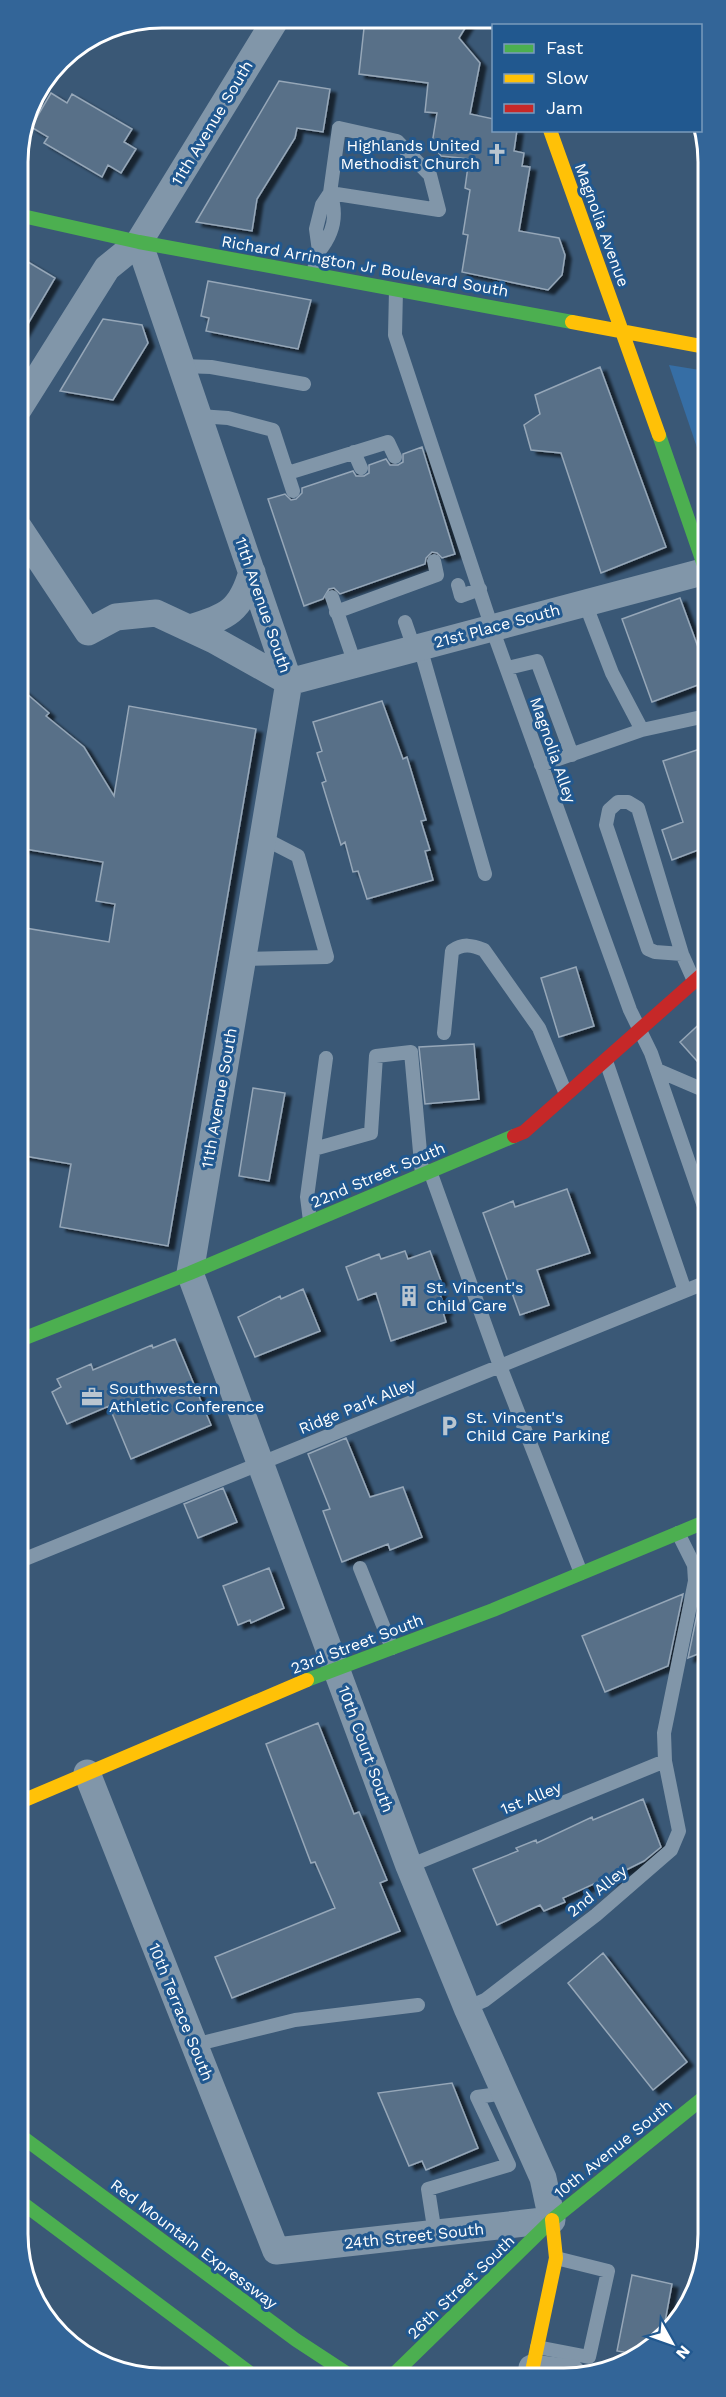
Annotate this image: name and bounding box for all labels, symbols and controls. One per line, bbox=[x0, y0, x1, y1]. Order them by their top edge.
legend bbox=[492, 24, 702, 132]
text: Fast bbox=[546, 37, 584, 58]
street label: 11th Avenue South bbox=[167, 57, 257, 189]
text: Slow bbox=[546, 67, 589, 88]
text: Jam bbox=[546, 97, 583, 118]
place label: Highlands United Methodist Church bbox=[340, 136, 480, 173]
church icon: Highlands United Methodist Church bbox=[485, 142, 509, 166]
street label: Magnolia Avenue bbox=[571, 161, 633, 289]
street label: Richard Arrington Jr Boulevard South bbox=[220, 231, 510, 301]
street label: 11th Avenue South bbox=[231, 535, 295, 675]
street label: 21st Place South bbox=[432, 600, 562, 652]
street label: Magnolia Alley bbox=[526, 695, 580, 806]
street label: 11th Avenue South bbox=[197, 1026, 241, 1170]
street label: 22nd Street South bbox=[308, 1138, 448, 1212]
place label: St. Vincent's Child Care bbox=[426, 1278, 523, 1315]
building icon: St. Vincent's Child Care bbox=[397, 1284, 421, 1308]
street label: Ridge Park Alley bbox=[296, 1374, 419, 1438]
place label: Southwestern Athletic Conference bbox=[109, 1379, 264, 1416]
office icon: Southwestern Athletic Conference bbox=[80, 1385, 104, 1409]
place label: St. Vincent's Child Care Parking bbox=[466, 1408, 610, 1445]
parking icon: St. Vincent's Child Care Parking bbox=[437, 1414, 461, 1438]
street label: 23rd Street South bbox=[288, 1610, 426, 1678]
street label: 10th Court South bbox=[334, 1683, 398, 1815]
street label: 1st Alley bbox=[498, 1777, 565, 1819]
street label: 2nd Alley bbox=[563, 1861, 631, 1921]
street label: 10th Terrace South bbox=[145, 1940, 217, 2084]
street label: 10th Avenue South bbox=[550, 2096, 676, 2202]
street label: Red Mountain Expressway bbox=[107, 2175, 282, 2313]
street label: 24th Street South bbox=[343, 2219, 485, 2253]
street label: 26th Street South bbox=[404, 2231, 518, 2343]
north arrow bbox=[642, 2313, 702, 2373]
text: N bbox=[672, 2342, 694, 2363]

